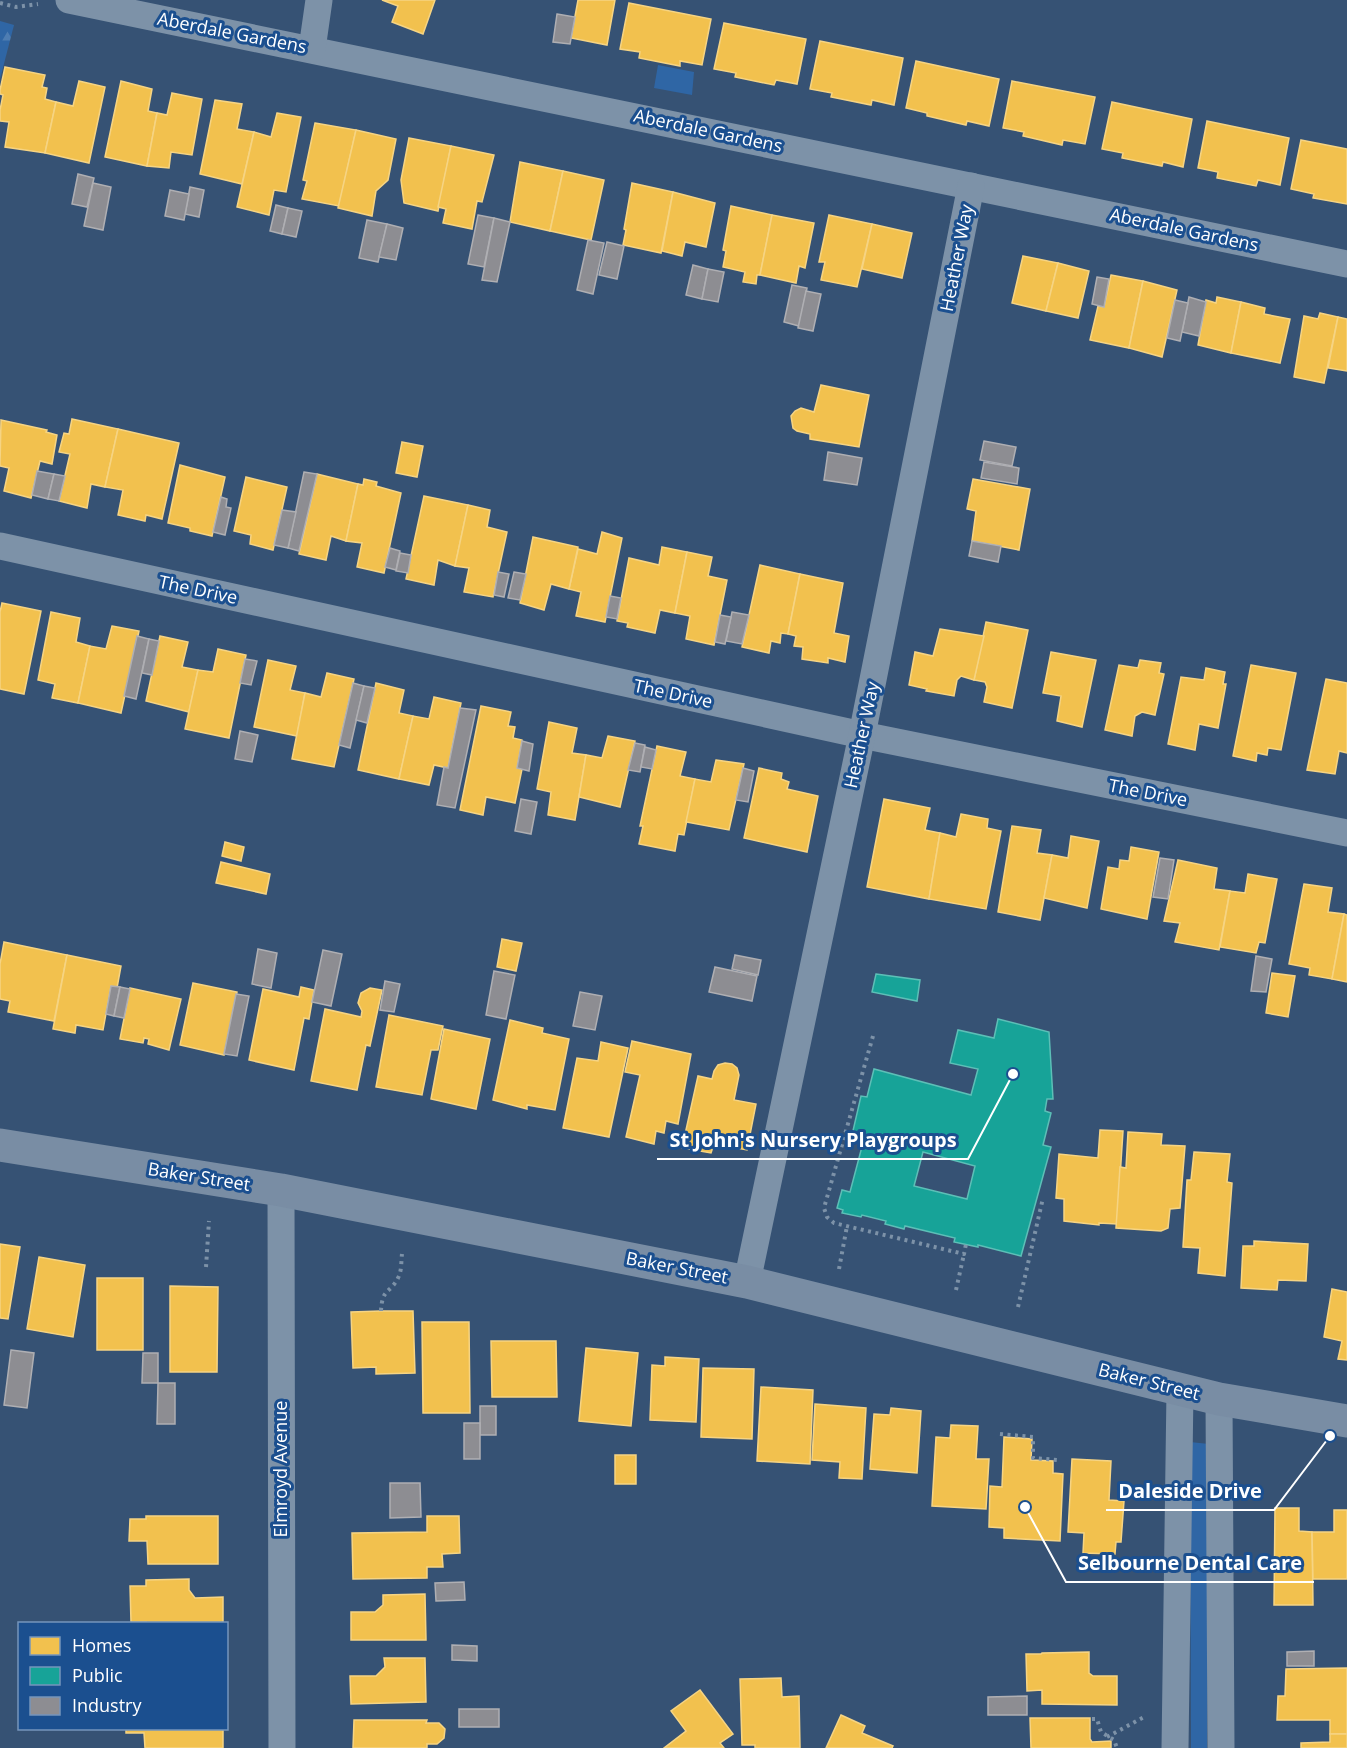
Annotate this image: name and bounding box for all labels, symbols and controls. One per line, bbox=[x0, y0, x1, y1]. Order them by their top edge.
street label: Aberdale Gardens bbox=[156, 6, 309, 58]
street label: Aberdale Gardens bbox=[632, 103, 785, 157]
street label: Heather Way bbox=[934, 201, 978, 313]
street label: Aberdale Gardens bbox=[1108, 202, 1261, 256]
street label: The Drive bbox=[157, 569, 240, 609]
street label: The Drive bbox=[632, 673, 715, 713]
street label: Heather Way bbox=[838, 678, 884, 790]
street label: The Drive bbox=[1107, 773, 1190, 811]
callout: St John's Nursery Playgroups bbox=[657, 1121, 968, 1159]
text: St John's Nursery Playgroups bbox=[669, 1126, 957, 1153]
street label: Baker Street bbox=[146, 1156, 252, 1196]
street label: Baker Street bbox=[624, 1245, 730, 1289]
street label: Baker Street bbox=[1096, 1357, 1202, 1405]
street label: Elmroyd Avenue bbox=[268, 1401, 292, 1537]
callout: Daleside Drive bbox=[1106, 1472, 1274, 1510]
text: Daleside Drive bbox=[1118, 1477, 1262, 1504]
callout: Selbourne Dental Care bbox=[1066, 1544, 1314, 1582]
text: Selbourne Dental Care bbox=[1078, 1549, 1302, 1576]
legend bbox=[18, 1622, 228, 1730]
text: Homes bbox=[72, 1633, 131, 1657]
text: Public bbox=[72, 1663, 123, 1687]
text: Industry bbox=[72, 1693, 142, 1717]

